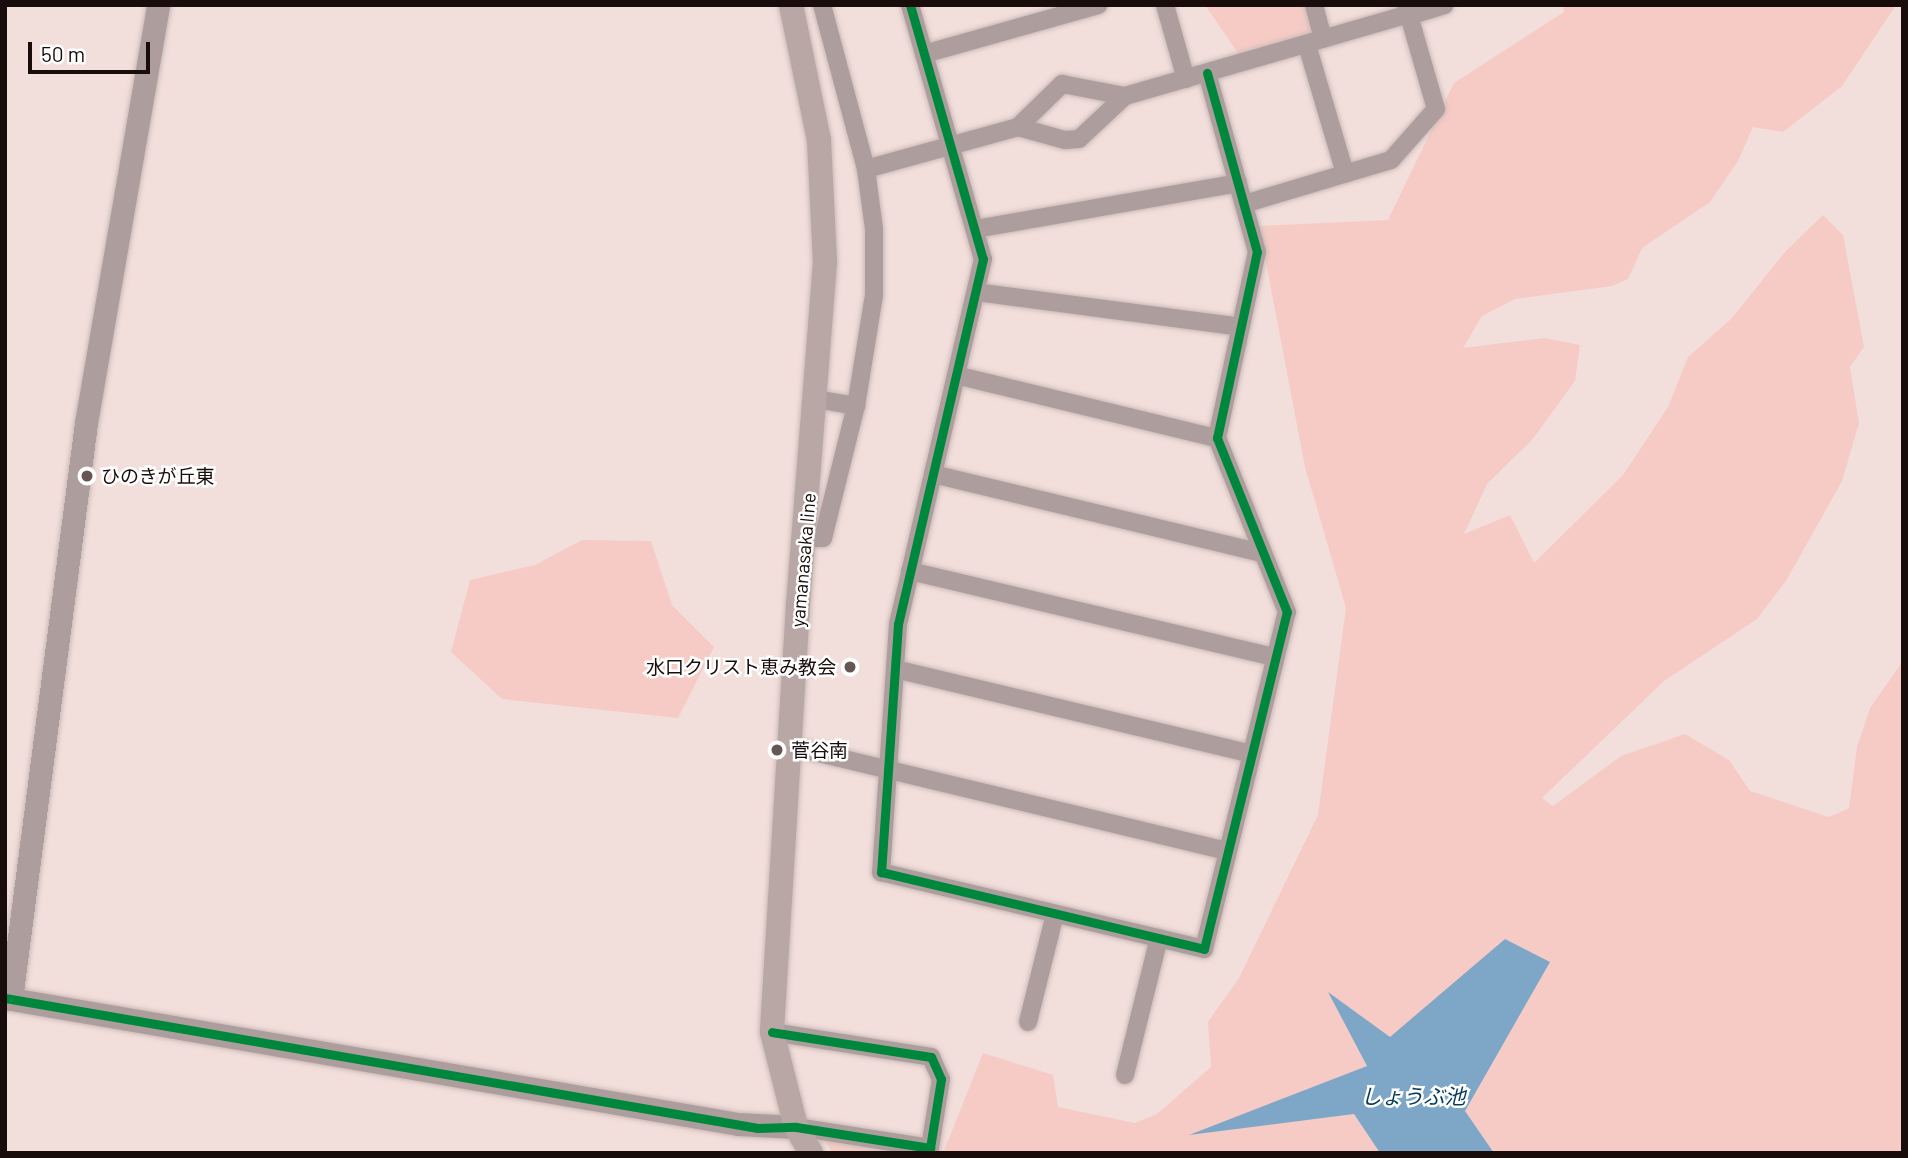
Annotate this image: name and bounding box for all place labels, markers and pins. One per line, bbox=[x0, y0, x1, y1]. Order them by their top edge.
place label: ひのきが丘東 bbox=[101, 465, 215, 487]
marker: ひのきが丘東 bbox=[79, 468, 95, 484]
place label: 水口クリスト恵み教会 bbox=[646, 656, 836, 678]
marker: 水口クリスト恵み教会 bbox=[842, 659, 858, 675]
place label: 菅谷南 bbox=[791, 739, 848, 761]
marker: 菅谷南 bbox=[769, 742, 785, 758]

